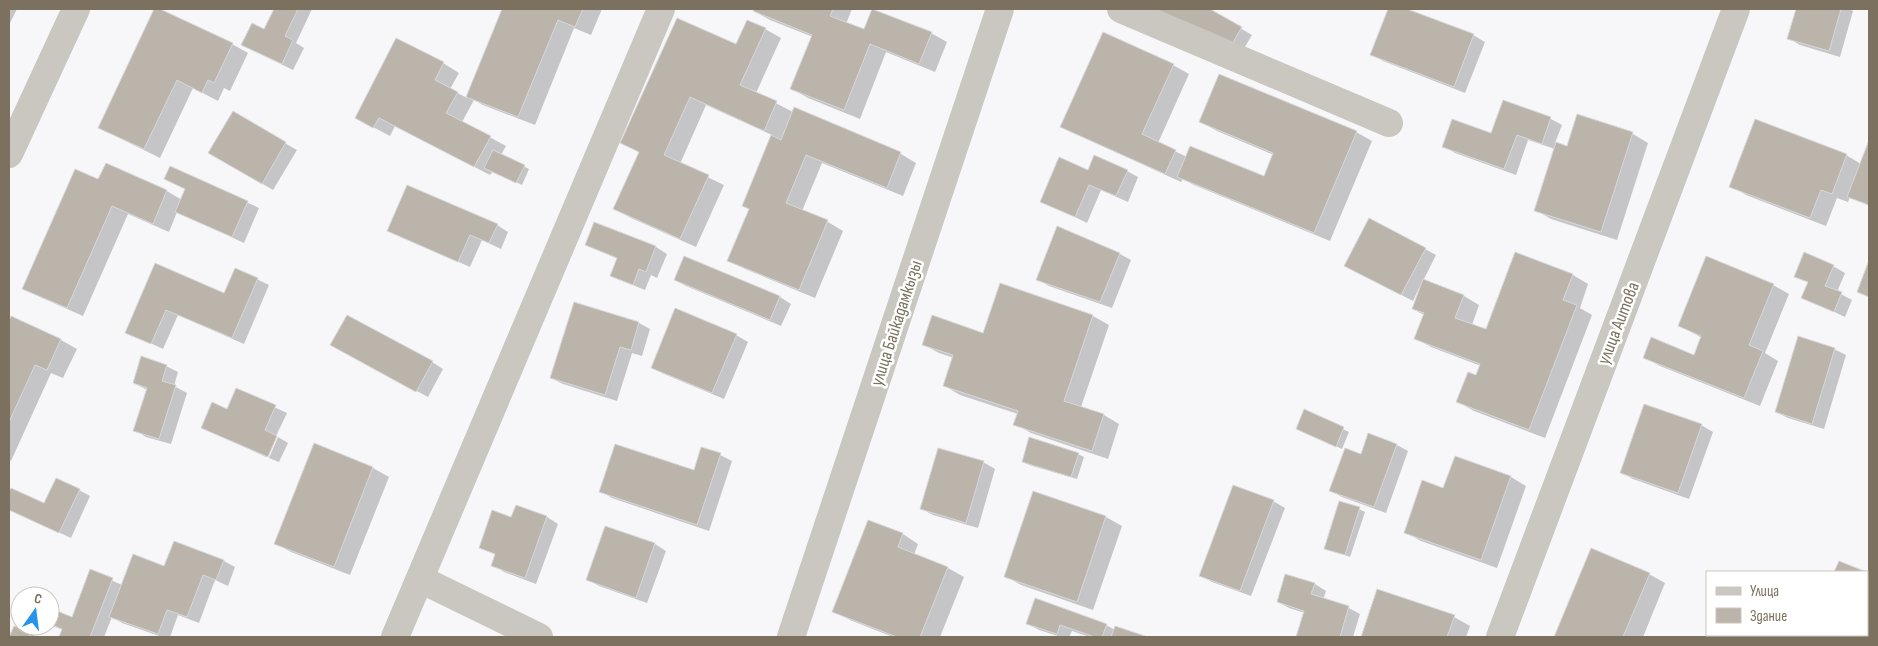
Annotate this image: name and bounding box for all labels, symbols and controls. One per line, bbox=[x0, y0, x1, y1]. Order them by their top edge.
street label: улица Байкадамкызы bbox=[866, 258, 927, 389]
street label: улица Аитова bbox=[1593, 279, 1644, 367]
legend bbox=[1706, 571, 1868, 636]
text: Улица bbox=[1750, 582, 1779, 601]
north arrow bbox=[10, 586, 60, 636]
text: С bbox=[32, 590, 44, 608]
text: Здание bbox=[1750, 607, 1787, 626]

